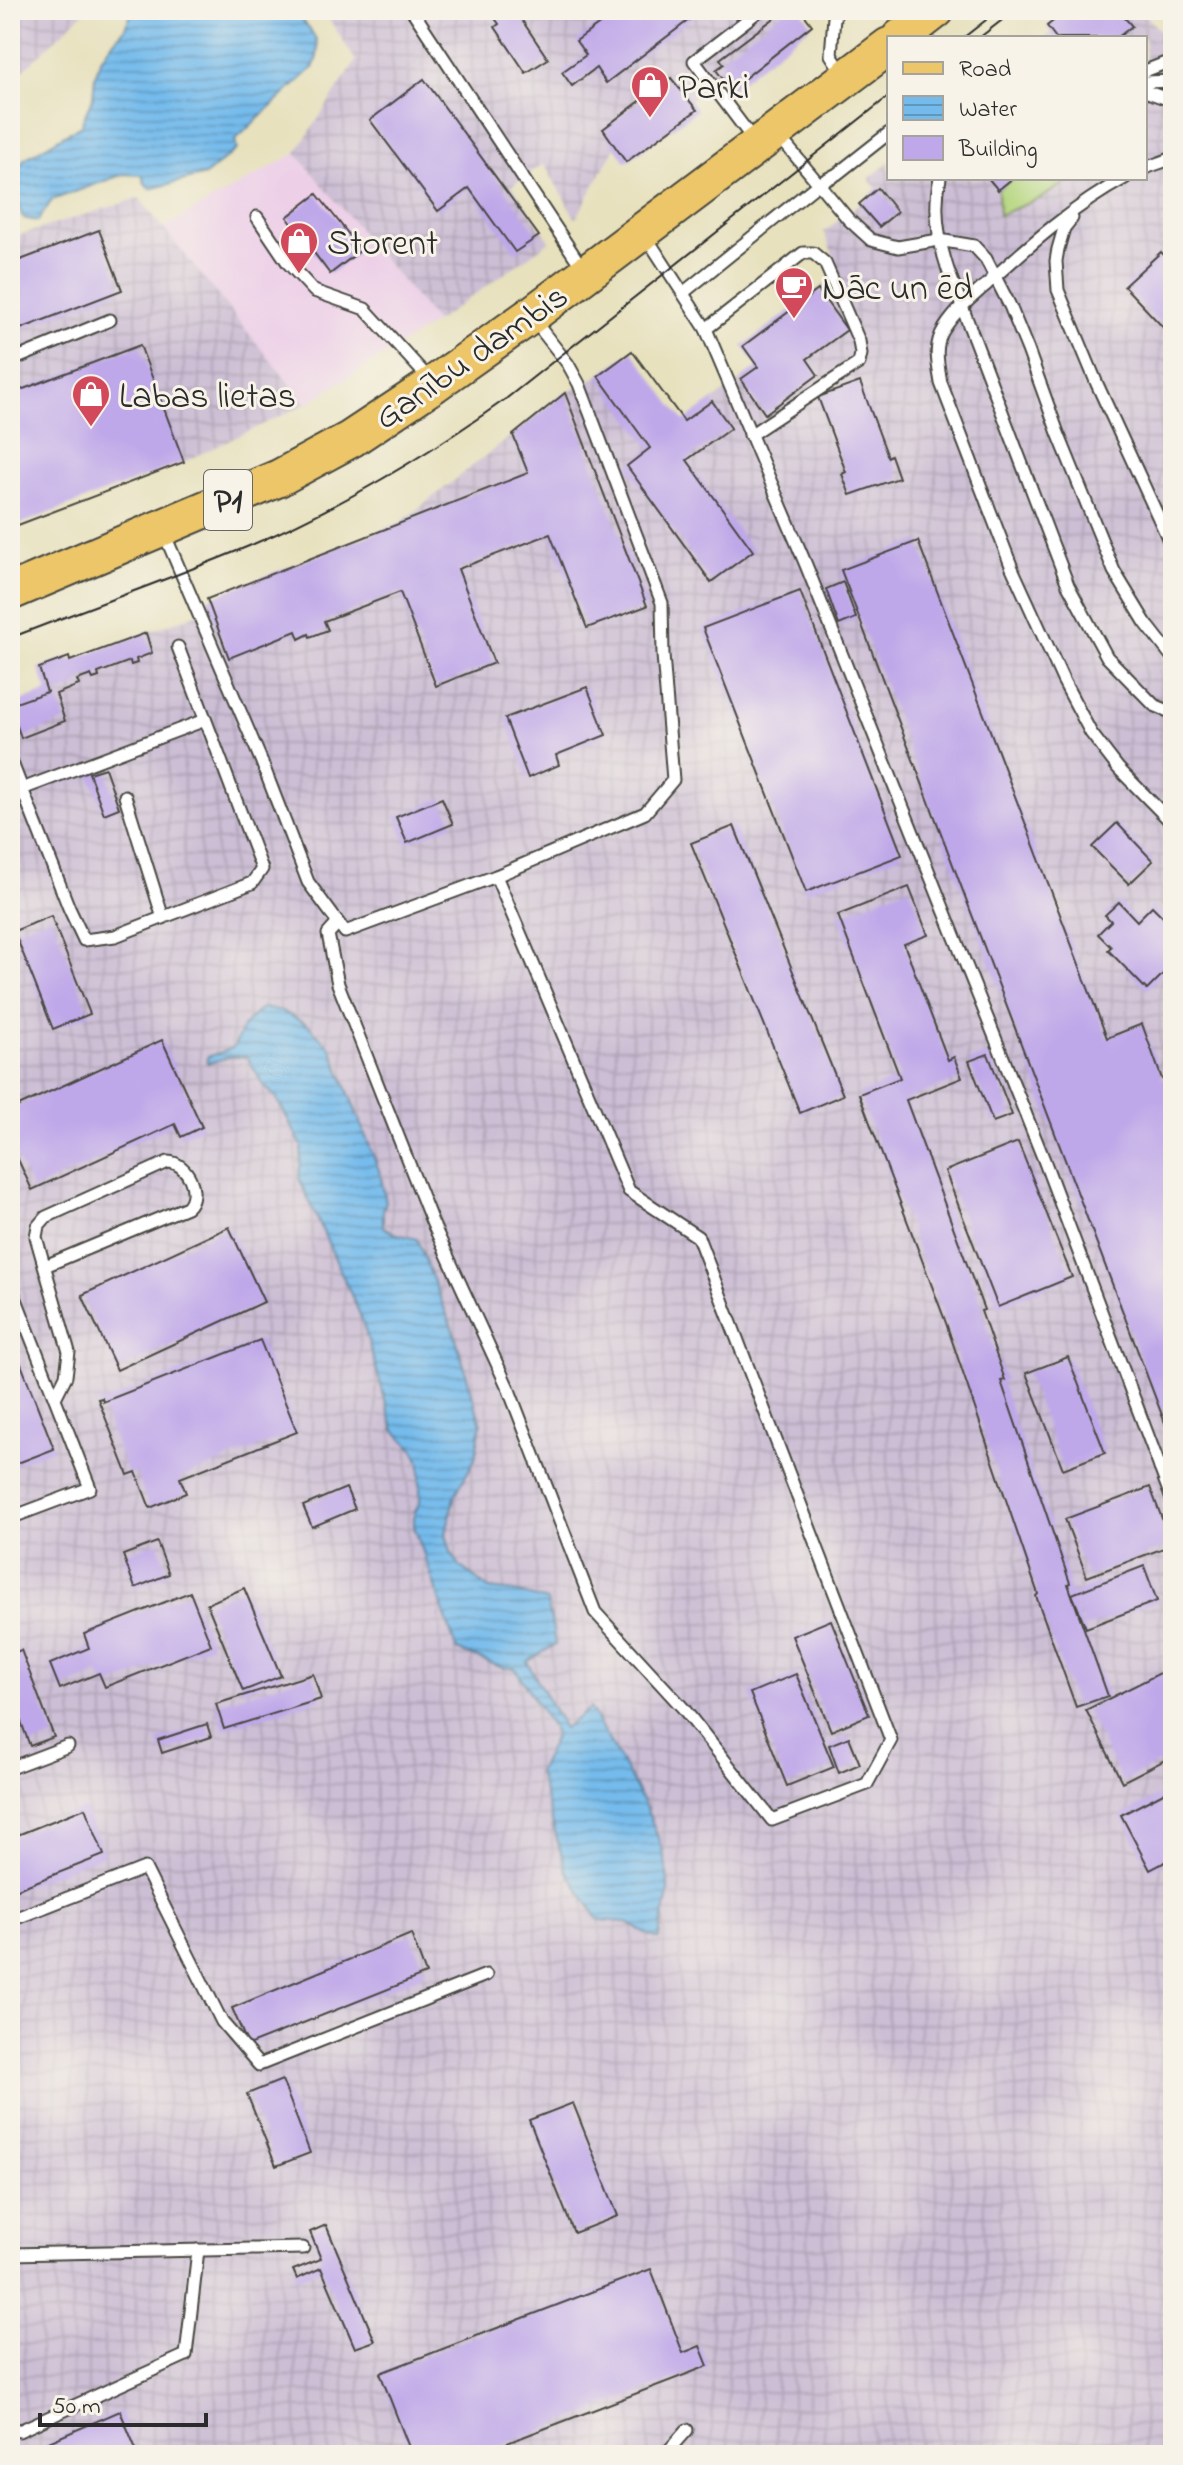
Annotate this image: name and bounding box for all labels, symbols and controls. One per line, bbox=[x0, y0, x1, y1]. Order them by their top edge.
legend bbox=[887, 36, 1147, 180]
text: Road bbox=[959, 53, 1012, 88]
place label: Parki bbox=[678, 63, 750, 116]
shop icon: Parki bbox=[629, 64, 671, 119]
text: Water bbox=[959, 93, 1017, 128]
text: Building bbox=[958, 133, 1038, 168]
place label: Storent bbox=[327, 219, 438, 272]
shop icon: Storent bbox=[278, 220, 320, 275]
place label: Nāc un ēd bbox=[822, 264, 973, 317]
cafe icon: Nāc un ēd bbox=[773, 265, 815, 320]
street label: Ganību dambis bbox=[365, 272, 580, 445]
place label: Labas lietas bbox=[119, 372, 296, 425]
shop icon: Labas lietas bbox=[70, 373, 112, 428]
road number: P1 bbox=[204, 470, 252, 530]
scale bar bbox=[40, 2377, 206, 2427]
text: 50 m bbox=[52, 2390, 101, 2425]

